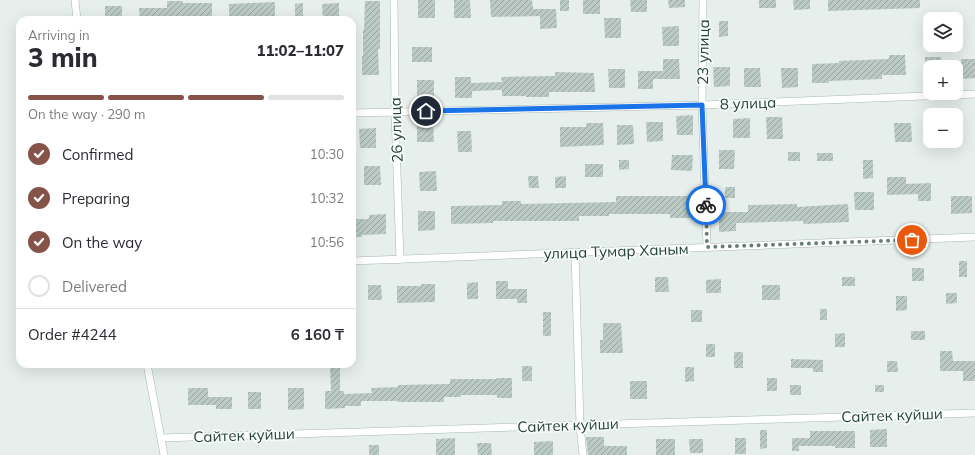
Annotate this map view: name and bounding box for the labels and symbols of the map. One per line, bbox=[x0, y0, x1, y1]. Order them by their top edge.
street label: 23 улица bbox=[693, 19, 713, 85]
street label: 8 улица bbox=[719, 93, 777, 113]
pin bbox=[409, 94, 443, 128]
street label: 26 улица bbox=[385, 97, 407, 163]
courier bbox=[686, 185, 726, 225]
pin bbox=[895, 223, 929, 257]
street label: улица Тумар Ханым bbox=[543, 239, 689, 263]
street label: Сайтек куйши bbox=[841, 404, 943, 426]
street label: Сайтек куйши bbox=[517, 414, 619, 436]
street label: Сайтек куйши bbox=[193, 424, 295, 446]

